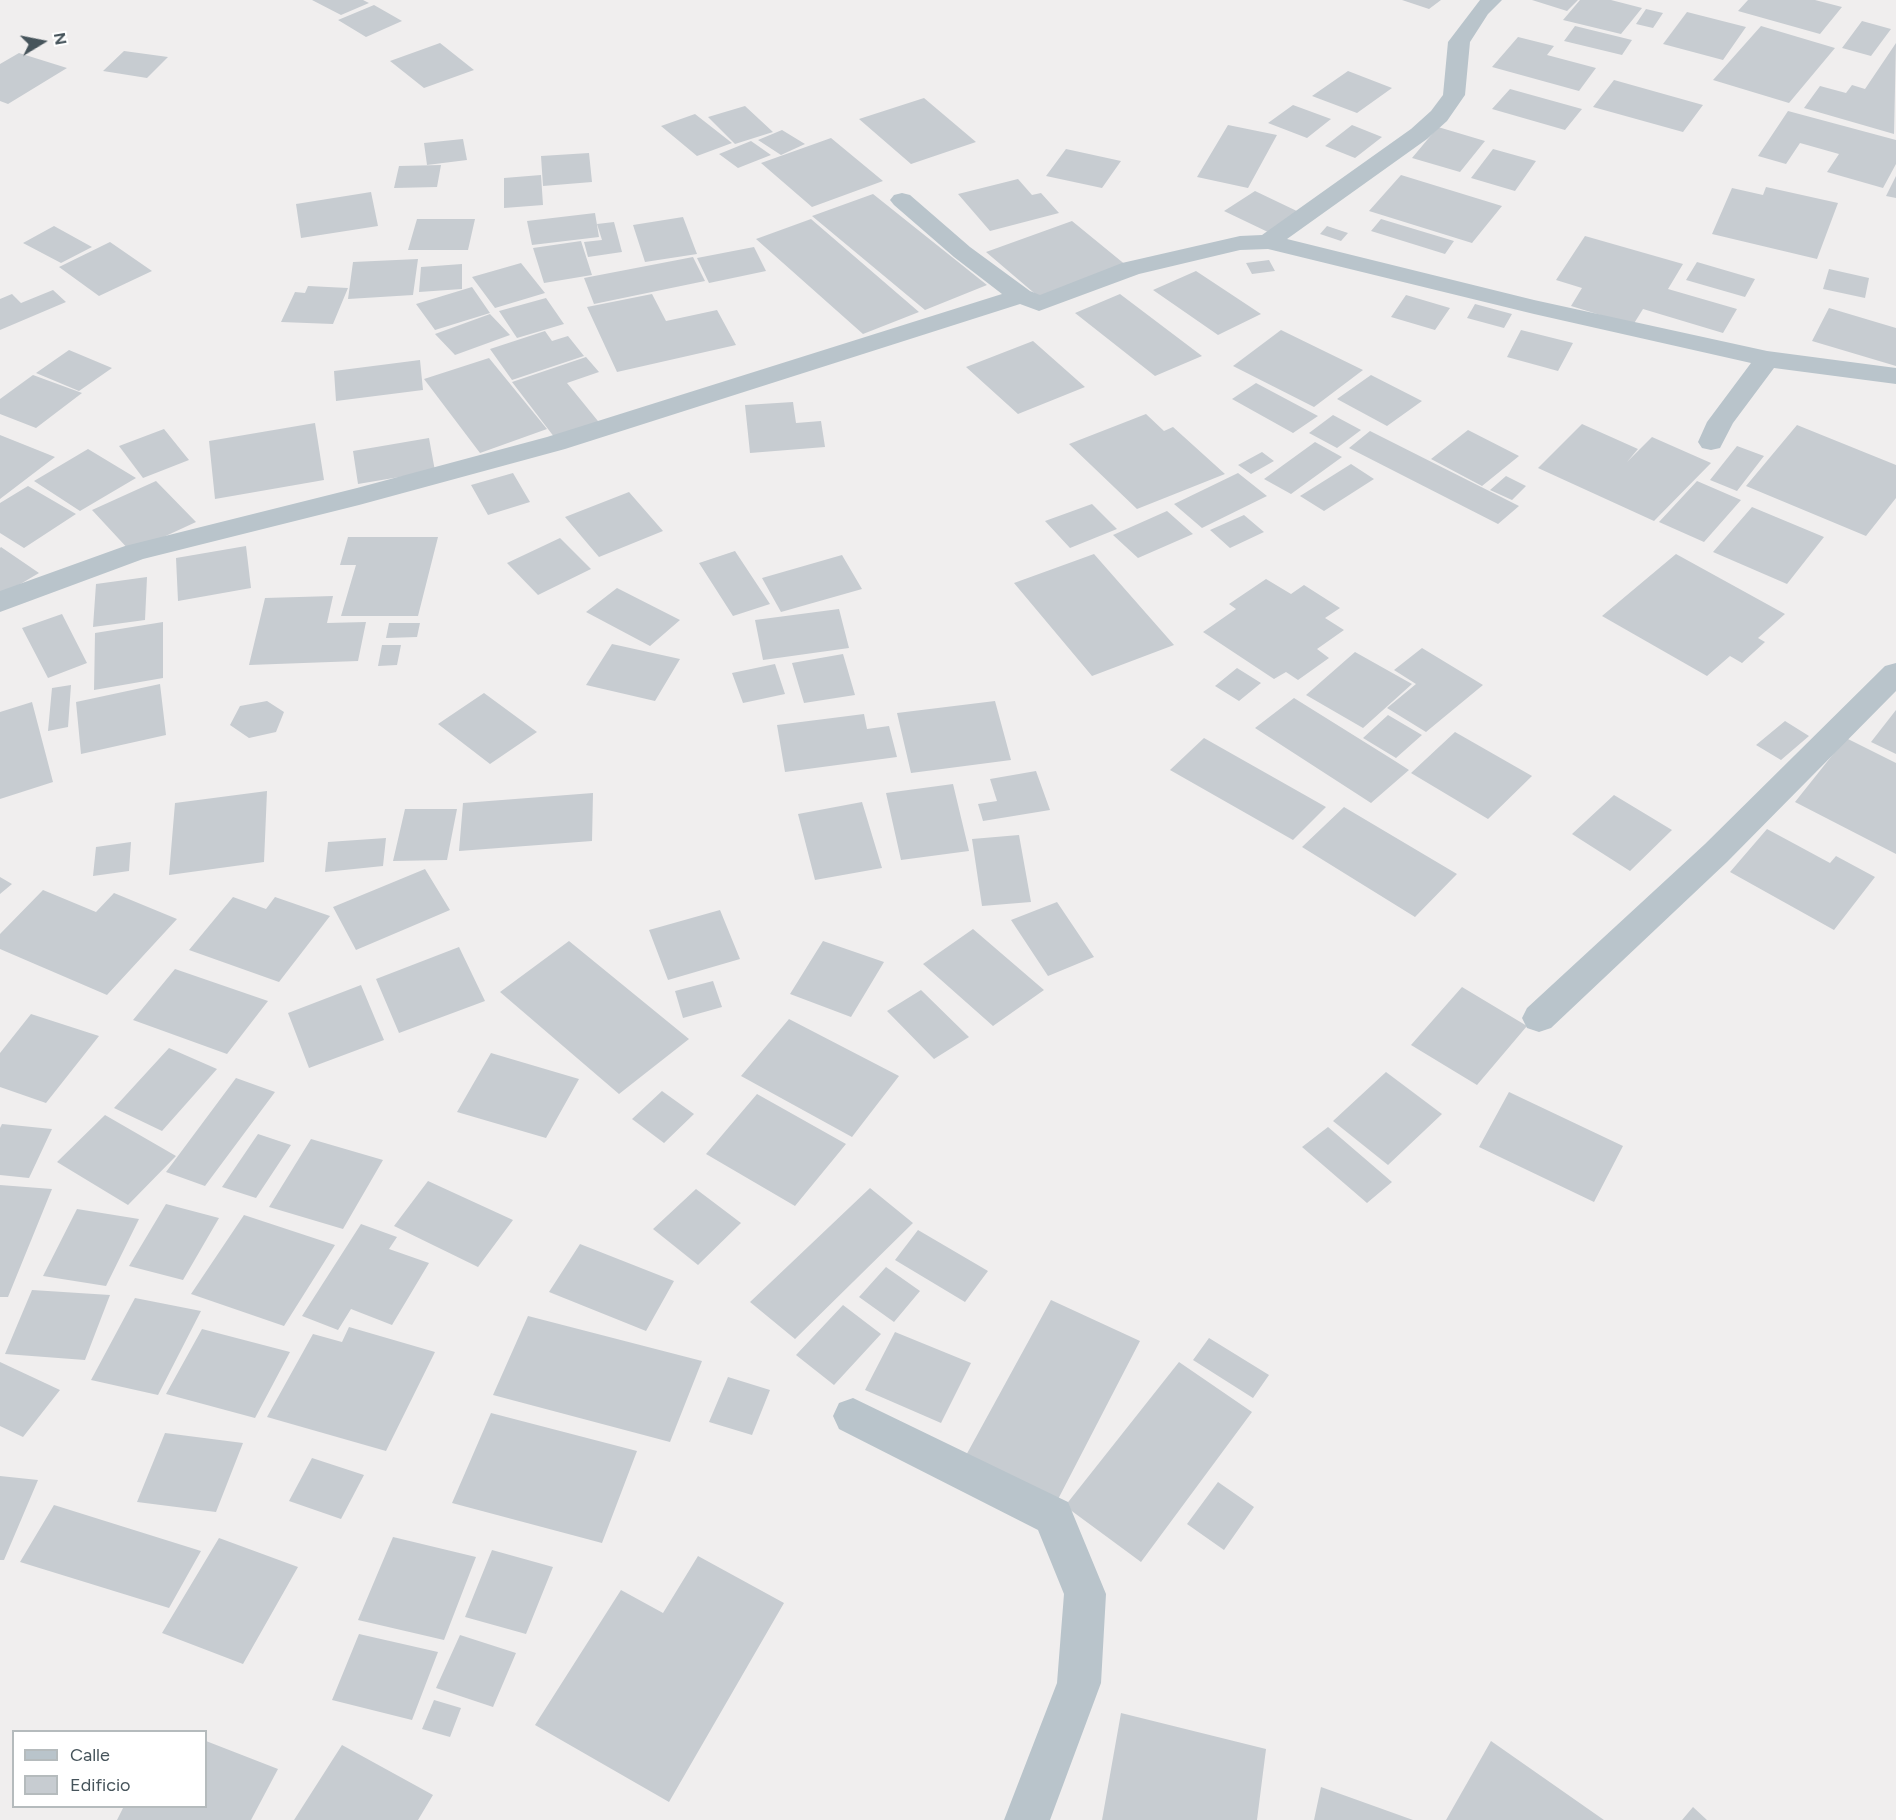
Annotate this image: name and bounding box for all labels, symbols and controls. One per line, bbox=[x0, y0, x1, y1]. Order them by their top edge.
north arrow bbox=[12, 12, 72, 72]
text: N bbox=[50, 31, 71, 47]
legend bbox=[12, 1730, 207, 1808]
text: Calle bbox=[70, 1744, 110, 1766]
text: Edificio bbox=[70, 1774, 131, 1796]

